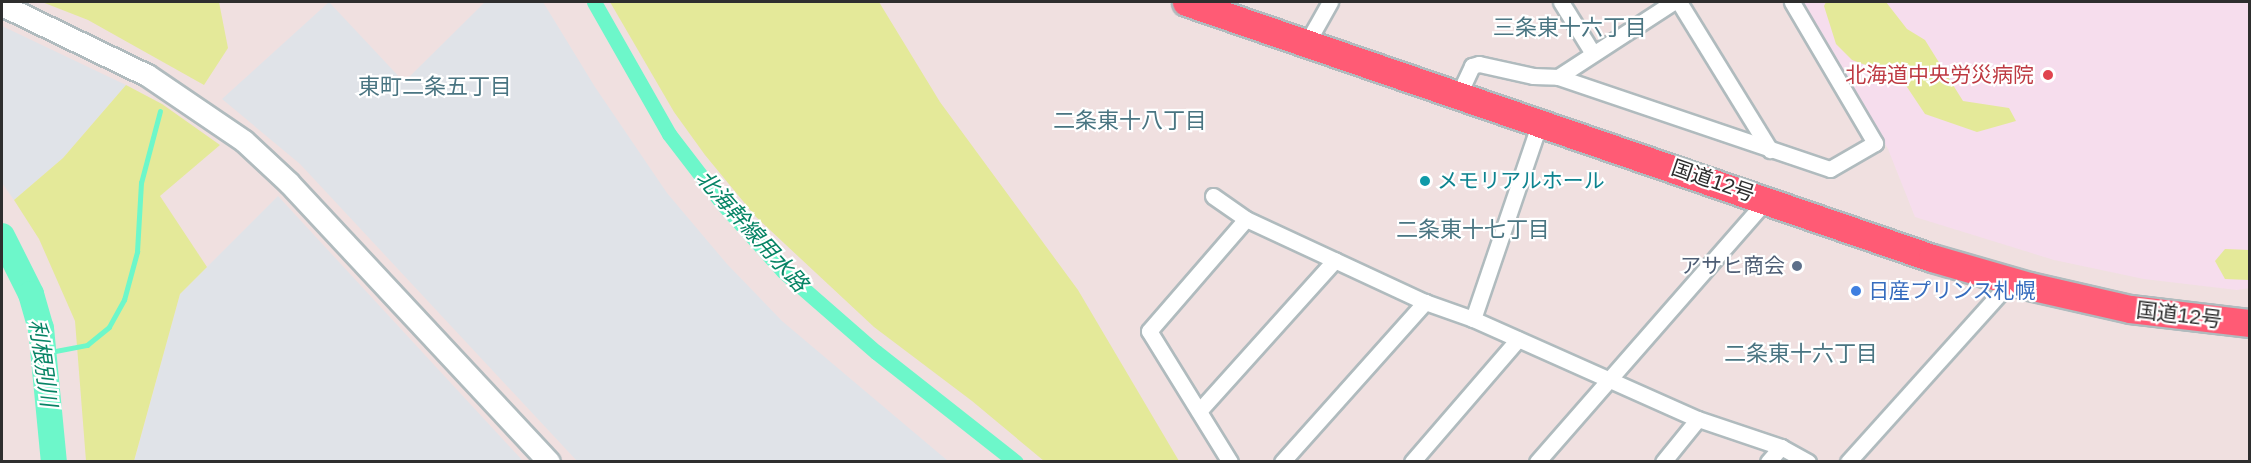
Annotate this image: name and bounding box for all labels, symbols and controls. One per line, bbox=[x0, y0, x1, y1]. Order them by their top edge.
district label: 三条東十六丁目 bbox=[1493, 15, 1647, 41]
place label: 北海道中央労災病院 bbox=[1845, 62, 2034, 88]
marker: 北海道中央労災病院 bbox=[2039, 66, 2057, 84]
district label: 東町二条五丁目 bbox=[358, 74, 512, 100]
district label: 二条東十八丁目 bbox=[1053, 108, 1207, 134]
street label: 国道12号 bbox=[1668, 155, 1758, 207]
water label: 北海幹線用水路 bbox=[691, 165, 813, 297]
place label: メモリアルホール bbox=[1437, 168, 1605, 194]
marker: メモリアルホール bbox=[1418, 174, 1432, 188]
district label: 二条東十七丁目 bbox=[1396, 217, 1550, 243]
place label: アサヒ商会 bbox=[1680, 253, 1785, 279]
marker: アサヒ商会 bbox=[1790, 259, 1804, 273]
place label: 日産プリンス札幌 bbox=[1868, 278, 2036, 304]
marker: 日産プリンス札幌 bbox=[1849, 284, 1863, 298]
street label: 国道12号 bbox=[2135, 297, 2223, 333]
water label: 利根別川 bbox=[24, 318, 62, 408]
district label: 二条東十六丁目 bbox=[1724, 341, 1878, 367]

